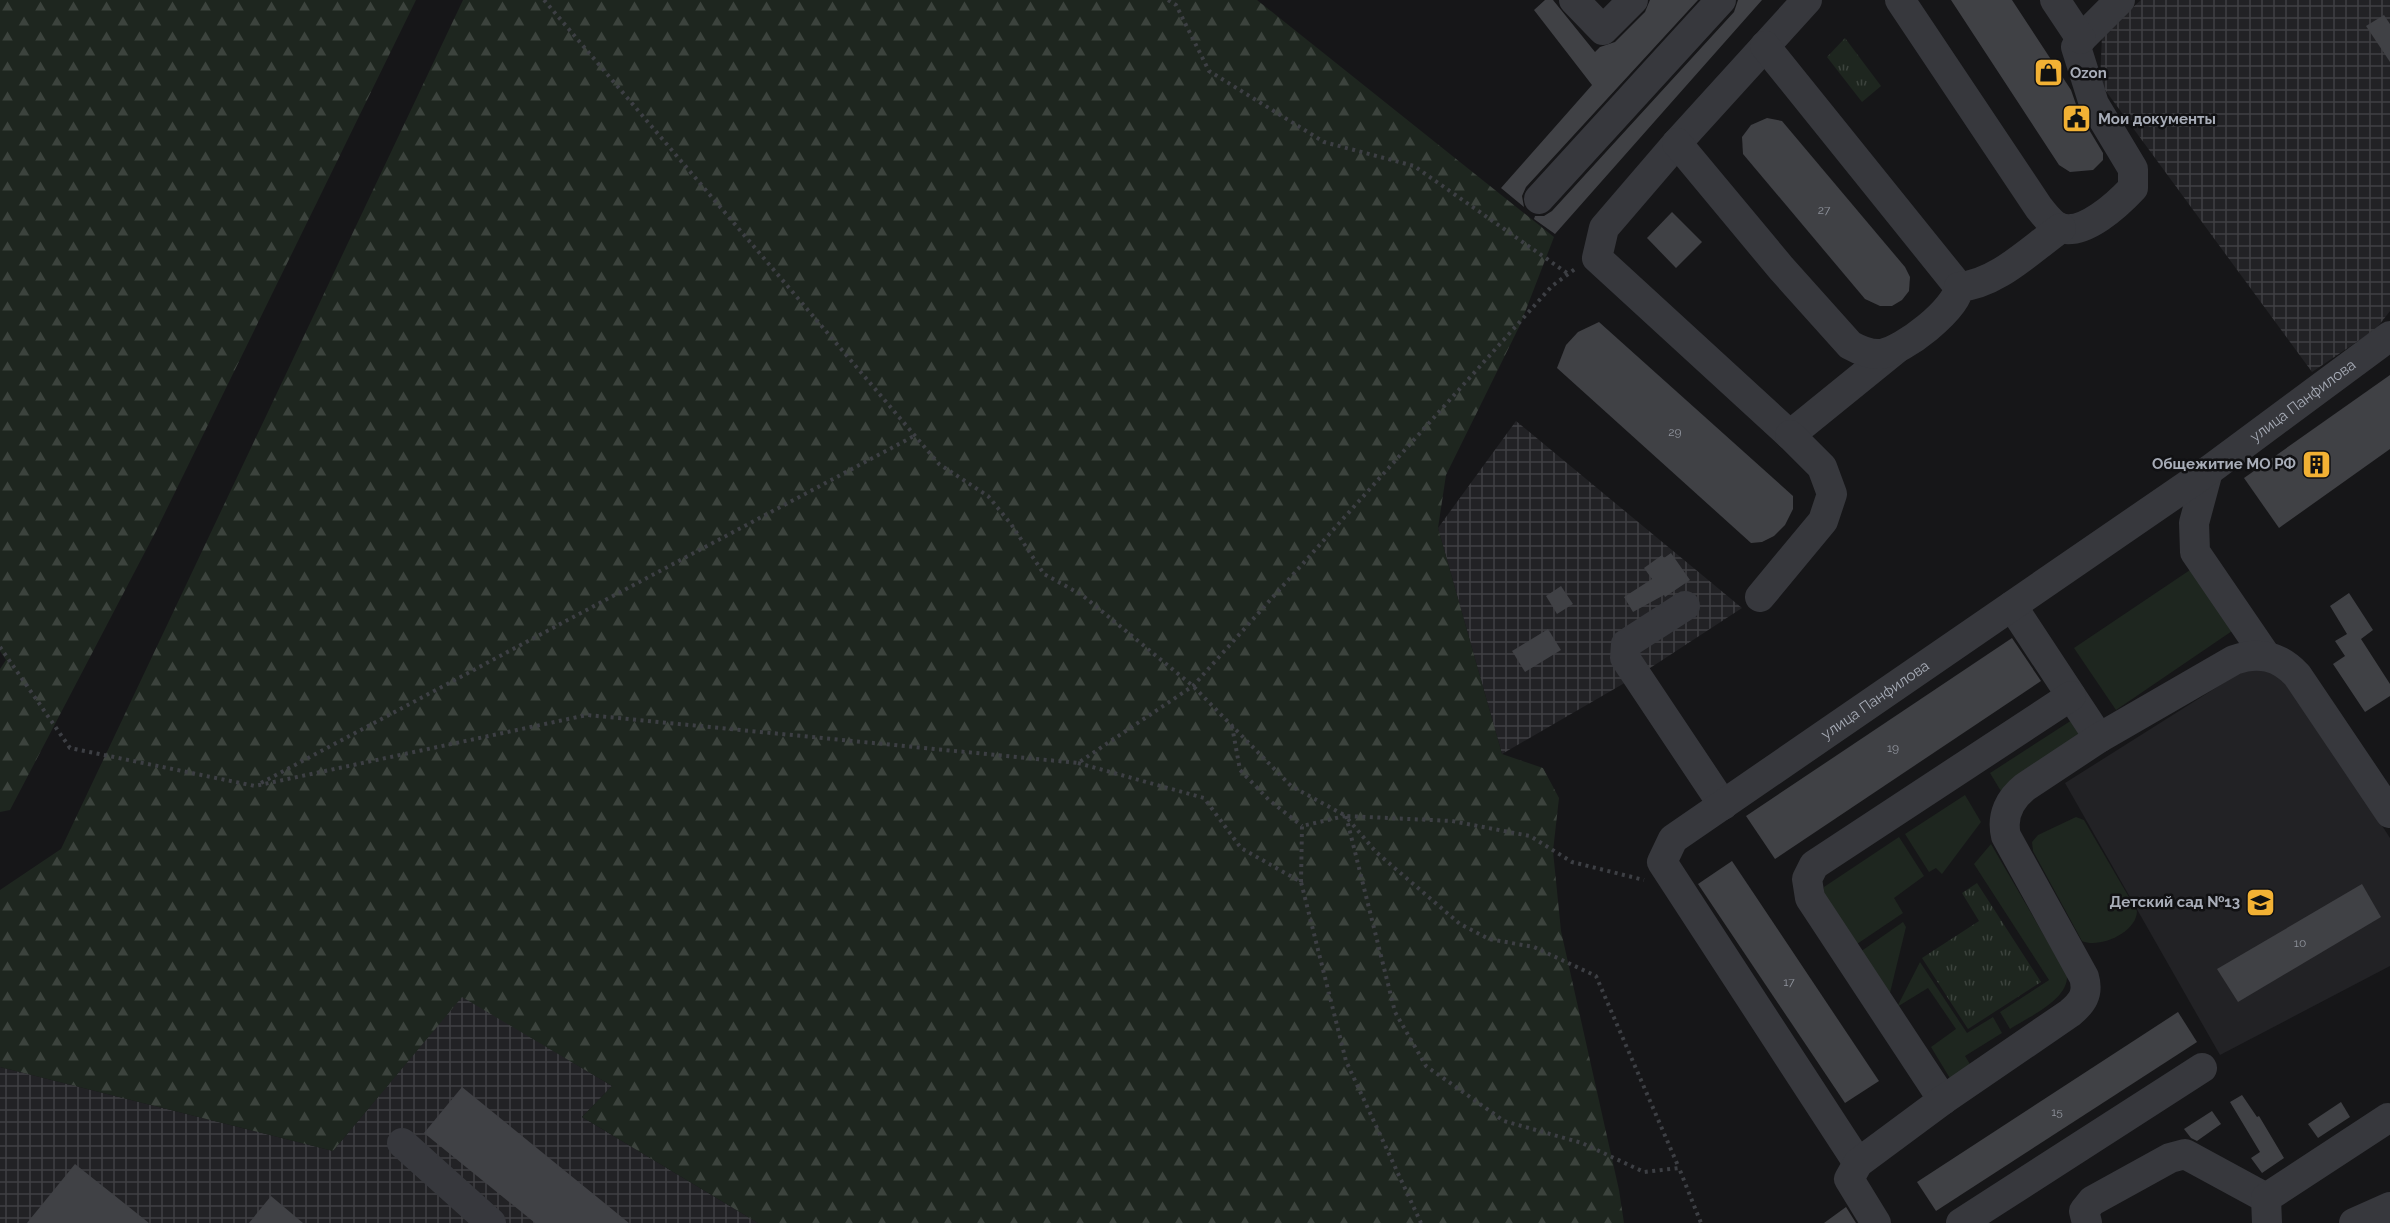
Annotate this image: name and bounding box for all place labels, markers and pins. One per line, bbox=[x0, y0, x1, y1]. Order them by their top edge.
shop icon: Ozon bbox=[2033, 57, 2065, 89]
place label: Ozon bbox=[2070, 64, 2107, 82]
public building icon: Мои документы bbox=[2061, 103, 2093, 135]
place label: Мои документы bbox=[2098, 110, 2216, 128]
building icon: Общежитие МО РФ bbox=[2301, 448, 2333, 480]
place label: Общежитие МО РФ bbox=[2152, 455, 2296, 473]
school or university icon: Детский сад №13 bbox=[2245, 886, 2277, 918]
place label: Детский сад №13 bbox=[2109, 893, 2240, 911]

